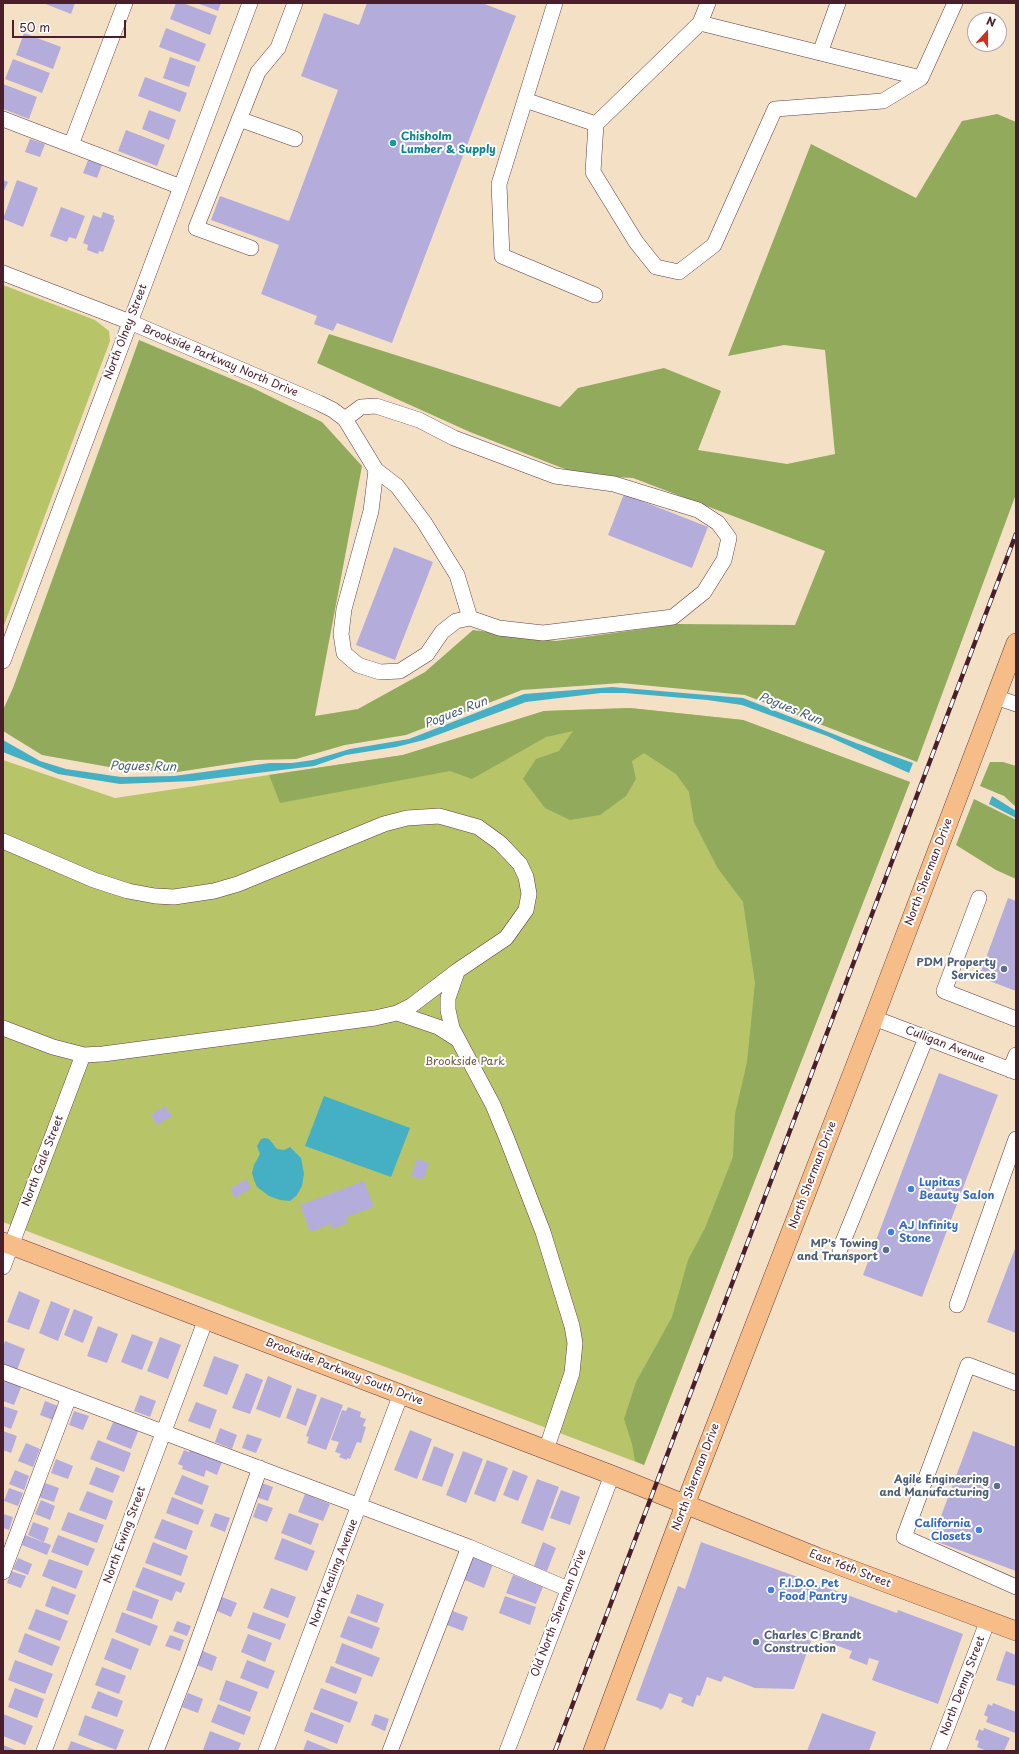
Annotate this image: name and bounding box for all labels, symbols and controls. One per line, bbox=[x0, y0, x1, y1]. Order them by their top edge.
scale bar bbox=[14, 12, 128, 38]
north arrow bbox=[967, 12, 1007, 52]
text: N bbox=[984, 12, 998, 31]
text: 50 m bbox=[19, 18, 50, 36]
place label: Chisholm Lumber & Supply bbox=[401, 130, 496, 156]
marker: Chisholm Lumber & Supply bbox=[388, 138, 398, 148]
street label: North Olney Street bbox=[102, 282, 150, 382]
street label: Brookside Parkway North Drive bbox=[140, 322, 300, 400]
water label: Pogues Run bbox=[757, 690, 823, 728]
water label: Pogues Run bbox=[423, 694, 489, 732]
water label: Pogues Run bbox=[110, 759, 176, 775]
street label: North Sherman Drive bbox=[902, 817, 956, 927]
place label: PDM Property Services bbox=[916, 956, 996, 982]
marker: PDM Property Services bbox=[999, 964, 1009, 974]
street label: Culligan Avenue bbox=[903, 1024, 987, 1066]
park label: Brookside Park bbox=[425, 1055, 505, 1069]
street label: North Gale Street bbox=[20, 1114, 66, 1208]
street label: North Sherman Drive bbox=[786, 1120, 840, 1230]
place label: Lupitas Beauty Salon bbox=[919, 1176, 994, 1202]
marker: Lupitas Beauty Salon bbox=[906, 1184, 916, 1194]
place label: AJ Infinity Stone bbox=[899, 1219, 958, 1245]
marker: AJ Infinity Stone bbox=[886, 1227, 896, 1237]
place label: MP's Towing and Transport bbox=[797, 1237, 878, 1263]
marker: MP's Towing and Transport bbox=[881, 1245, 891, 1255]
street label: Brookside Parkway South Drive bbox=[263, 1336, 425, 1408]
street label: North Sherman Drive bbox=[669, 1422, 723, 1532]
place label: Agile Engineering and Manufacturing bbox=[879, 1473, 989, 1499]
marker: Agile Engineering and Manufacturing bbox=[992, 1481, 1002, 1491]
street label: North Ewing Street bbox=[101, 1485, 149, 1585]
street label: North Kealing Avenue bbox=[307, 1517, 361, 1629]
place label: California Closets bbox=[915, 1517, 971, 1543]
marker: California Closets bbox=[974, 1525, 984, 1535]
street label: Old North Sherman Drive bbox=[529, 1547, 589, 1679]
street label: East 16th Street bbox=[807, 1547, 893, 1591]
place label: F.I.D.O. Pet Food Pantry bbox=[779, 1577, 847, 1603]
marker: F.I.D.O. Pet Food Pantry bbox=[766, 1585, 776, 1595]
place label: Charles C Brandt Construction bbox=[764, 1629, 862, 1655]
street label: North Denny Street bbox=[938, 1634, 988, 1738]
marker: Charles C Brandt Construction bbox=[751, 1637, 761, 1647]

